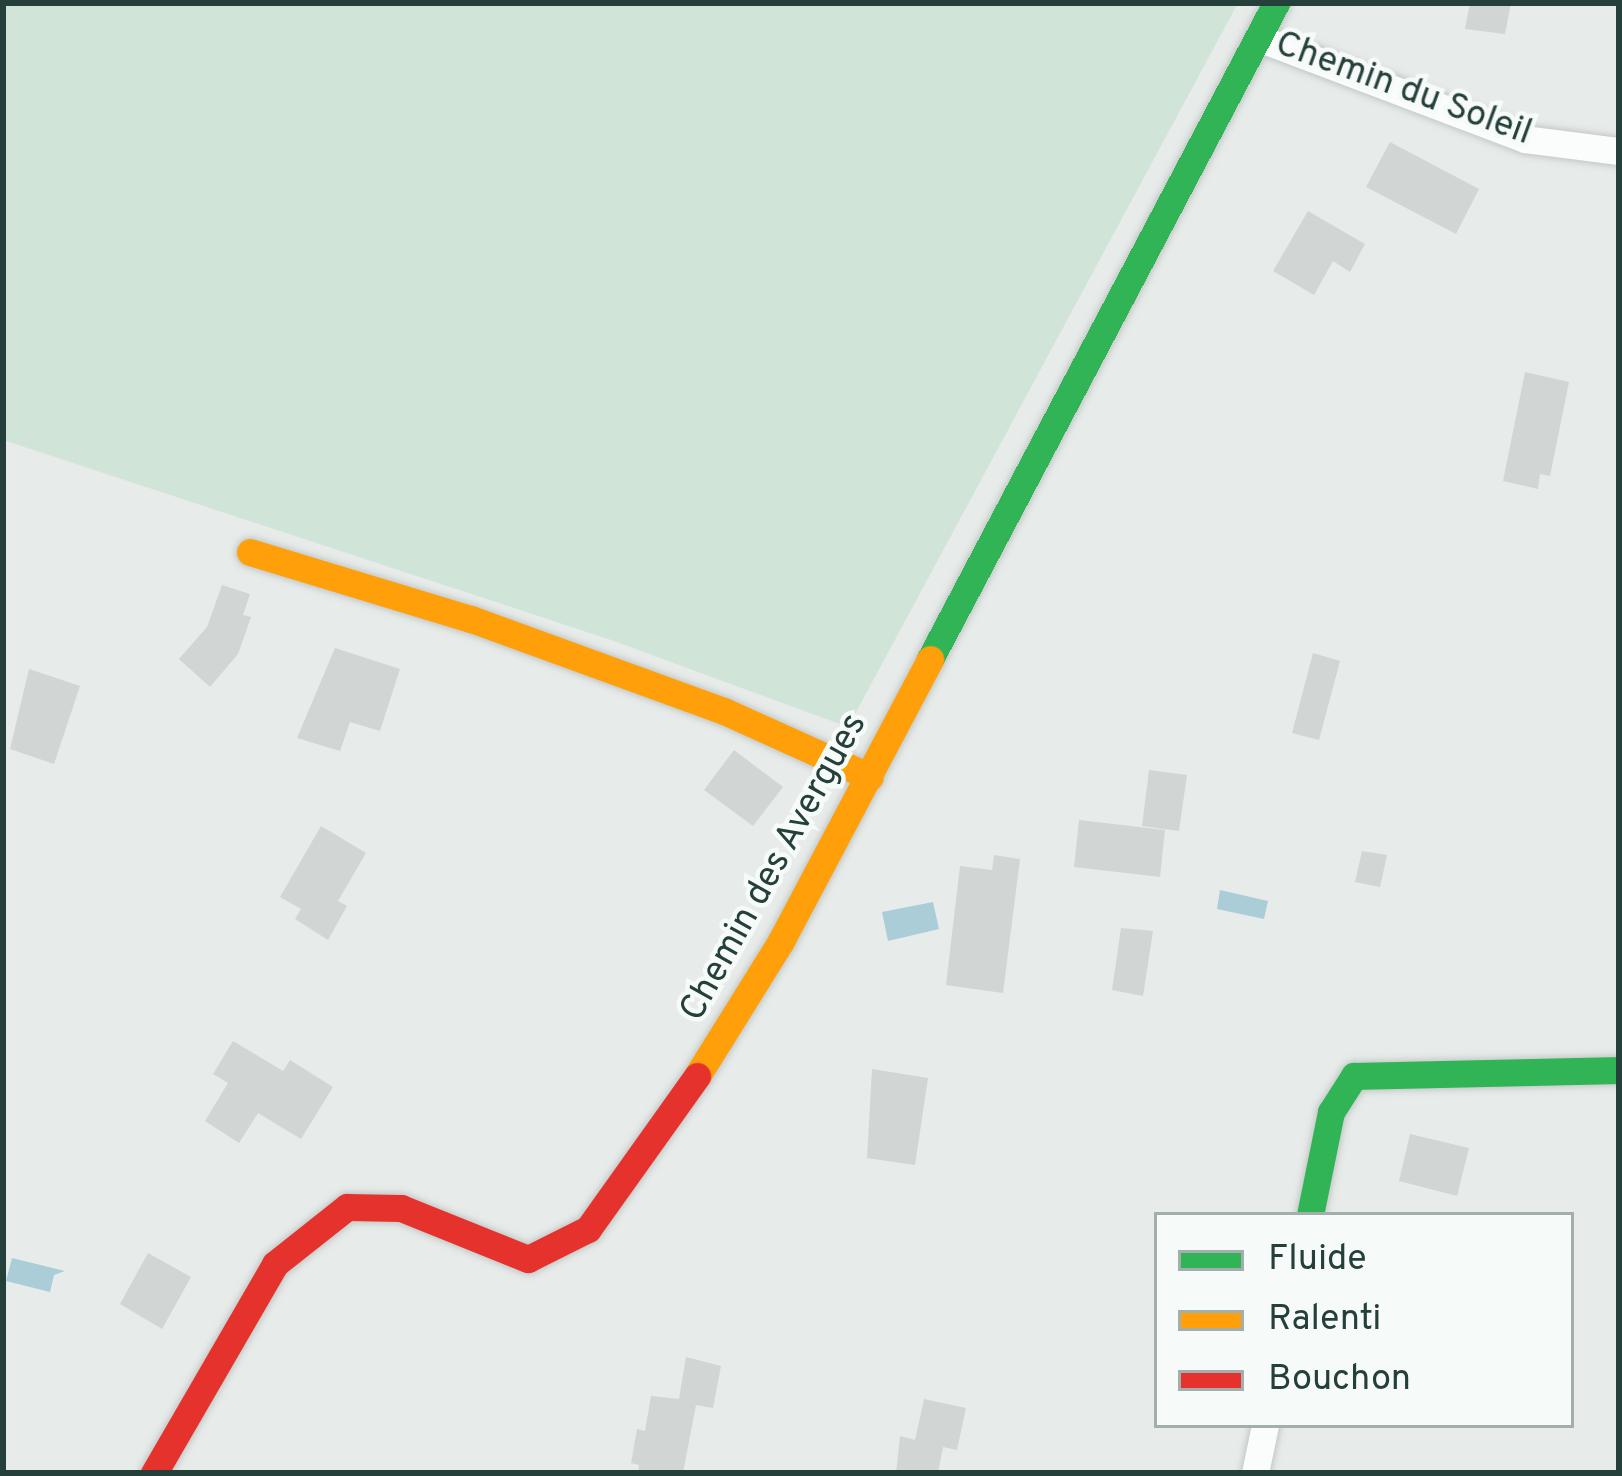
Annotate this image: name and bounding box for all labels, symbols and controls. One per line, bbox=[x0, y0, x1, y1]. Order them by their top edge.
street label: Chemin du Soleil bbox=[1269, 24, 1537, 156]
street label: Chemin des Avergues bbox=[672, 706, 878, 1030]
legend bbox=[1154, 1212, 1574, 1428]
text: Fluide bbox=[1268, 1237, 1367, 1283]
text: Ralenti bbox=[1268, 1297, 1381, 1343]
text: Bouchon bbox=[1268, 1357, 1411, 1403]

